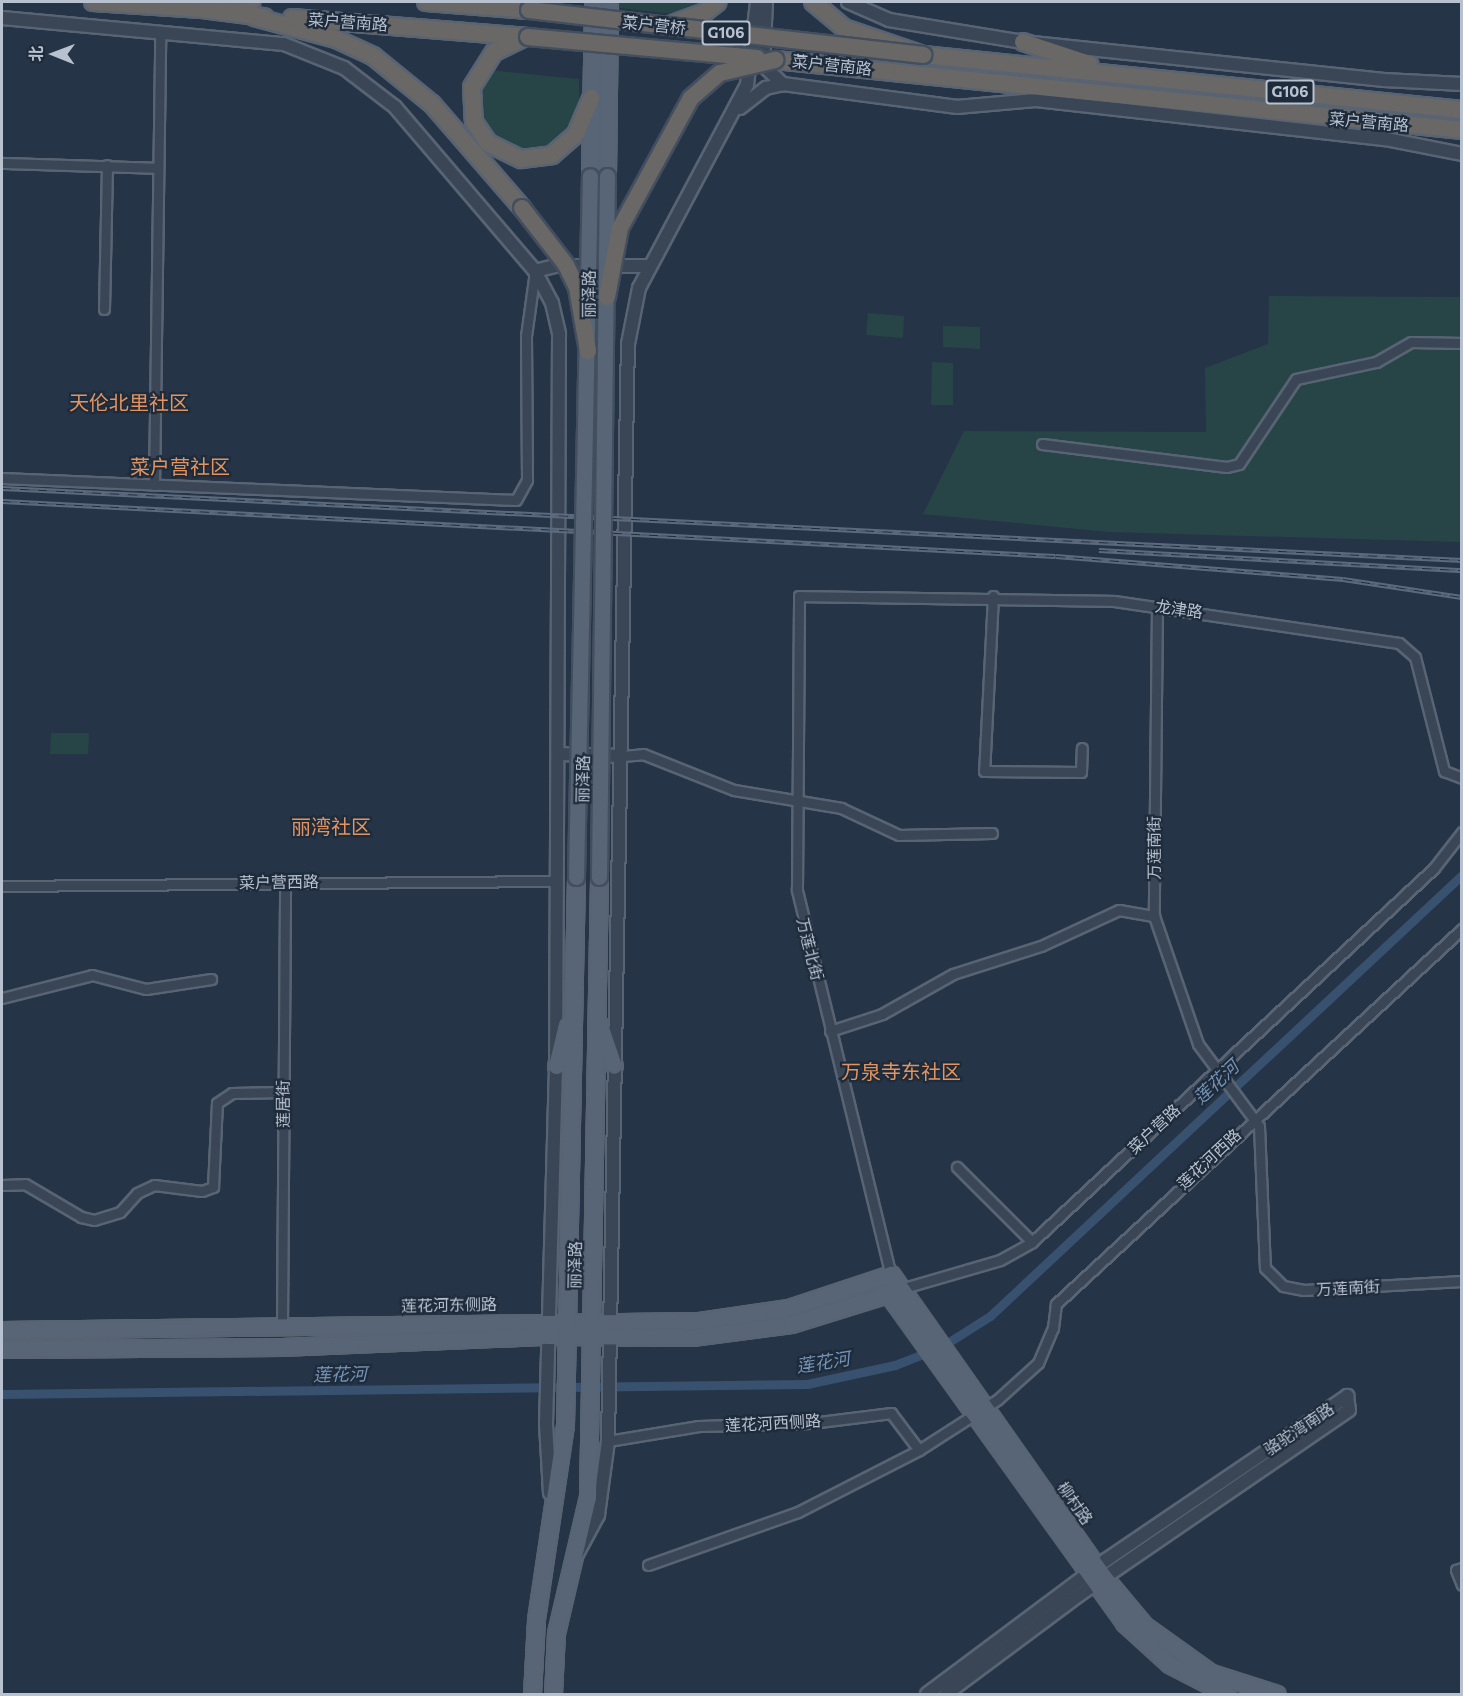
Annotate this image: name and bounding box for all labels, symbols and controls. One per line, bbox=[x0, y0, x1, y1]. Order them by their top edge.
street label: 菜户营南路 bbox=[307, 10, 389, 34]
street label: 菜户营桥 bbox=[621, 12, 687, 38]
road number: G106 bbox=[700, 21, 752, 45]
north arrow bbox=[24, 24, 84, 84]
text: 北 bbox=[26, 46, 45, 62]
street label: 菜户营南路 bbox=[791, 51, 873, 79]
road number: G106 bbox=[1264, 80, 1316, 104]
street label: 菜户营南路 bbox=[1328, 109, 1410, 135]
street label: 丽泽路 bbox=[579, 270, 599, 318]
district label: 天伦北里社区 bbox=[69, 390, 189, 414]
district label: 菜户营社区 bbox=[130, 454, 230, 478]
street label: 龙津路 bbox=[1154, 596, 1204, 622]
street label: 丽泽路 bbox=[573, 755, 593, 803]
district label: 丽湾社区 bbox=[291, 814, 371, 838]
street label: 万莲南街 bbox=[1144, 816, 1164, 880]
street label: 菜户营西路 bbox=[239, 872, 319, 892]
street label: 万莲北街 bbox=[793, 916, 827, 982]
water label: 莲花河 bbox=[1189, 1056, 1243, 1108]
district label: 万泉寺东社区 bbox=[841, 1059, 961, 1083]
street label: 莲居街 bbox=[273, 1080, 293, 1128]
street label: 菜户营路 bbox=[1124, 1100, 1184, 1158]
street label: 莲花河西路 bbox=[1173, 1125, 1245, 1193]
street label: 丽泽路 bbox=[565, 1241, 585, 1289]
street label: 万莲南街 bbox=[1316, 1277, 1380, 1299]
street label: 莲花河东侧路 bbox=[401, 1295, 497, 1315]
water label: 莲花河 bbox=[795, 1347, 851, 1377]
water label: 莲花河 bbox=[313, 1363, 367, 1385]
street label: 骆驼湾南路 bbox=[1260, 1399, 1338, 1459]
street label: 莲花河西侧路 bbox=[725, 1411, 821, 1435]
street label: 柳村路 bbox=[1053, 1478, 1097, 1528]

